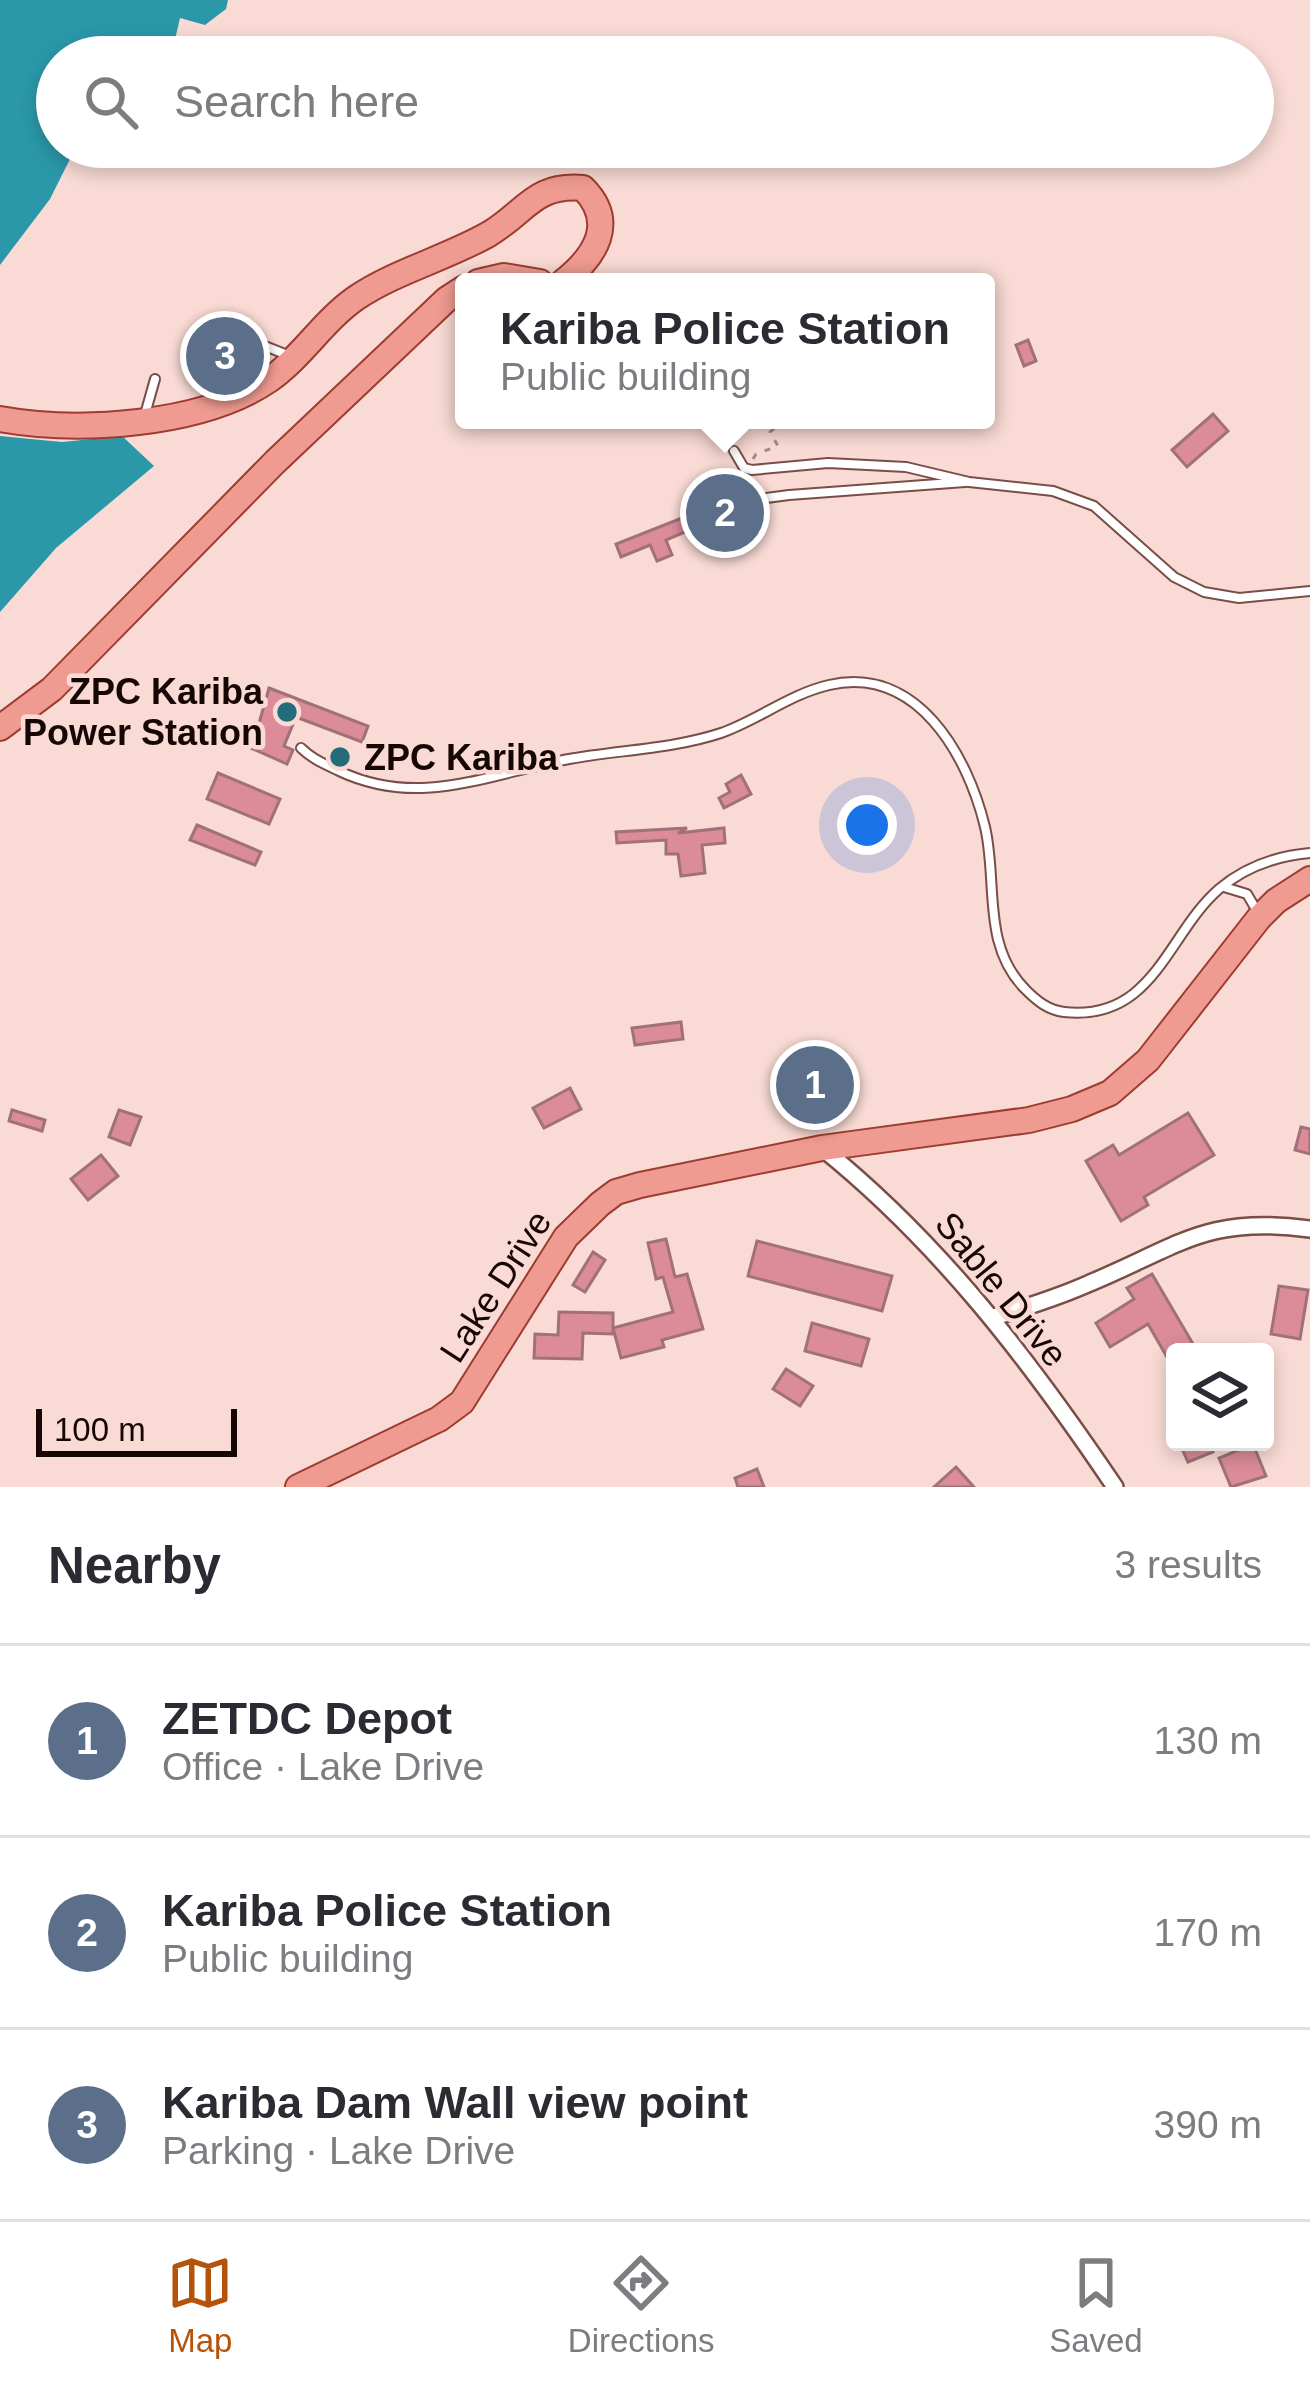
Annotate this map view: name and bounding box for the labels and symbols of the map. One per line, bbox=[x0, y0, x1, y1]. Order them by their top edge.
pin: 3 bbox=[186, 311, 264, 401]
pin: 2 bbox=[686, 468, 764, 558]
place label: ZPC Kariba Power Station bbox=[23, 671, 264, 753]
marker: ZPC Kariba Power Station bbox=[274, 699, 300, 725]
place label: ZPC Kariba bbox=[364, 737, 559, 778]
marker: ZPC Kariba bbox=[327, 744, 353, 770]
your location bbox=[837, 795, 897, 855]
pin: 1 bbox=[776, 1040, 854, 1130]
street label: Lake Drive bbox=[431, 1203, 559, 1370]
street label: Sable Drive bbox=[927, 1204, 1076, 1375]
scale bar bbox=[36, 1403, 237, 1456]

